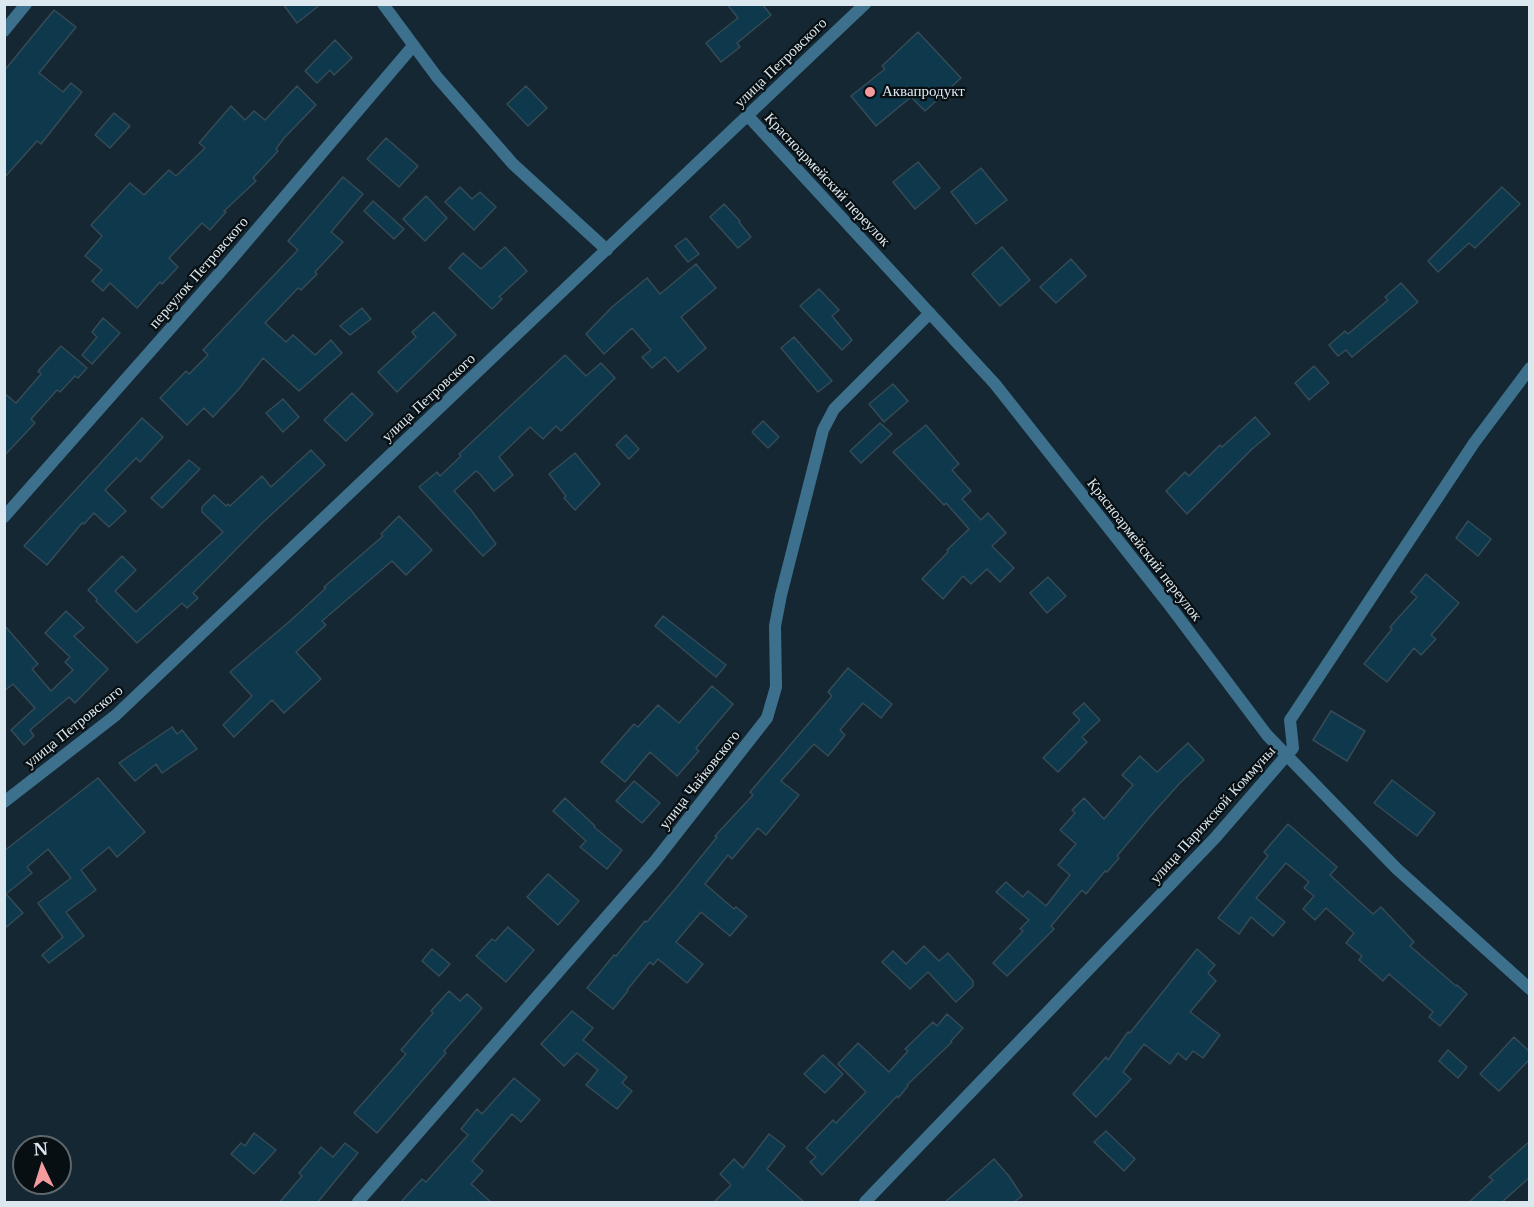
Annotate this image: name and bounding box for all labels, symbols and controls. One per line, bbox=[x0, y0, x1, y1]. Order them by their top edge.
street label: улица Петровского bbox=[731, 14, 831, 112]
place label: Аквапродукт bbox=[882, 83, 965, 101]
marker: Аквапродукт bbox=[863, 85, 877, 99]
street label: Красноармейский переулок bbox=[760, 109, 894, 251]
street label: переулок Петровского bbox=[146, 213, 252, 333]
street label: улица Петровского bbox=[378, 350, 480, 446]
street label: Красноармейский переулок bbox=[1083, 475, 1205, 625]
street label: улица Петровского bbox=[21, 682, 127, 772]
street label: улица Чайковского bbox=[656, 727, 744, 833]
street label: улица Парижской Коммуны bbox=[1147, 743, 1279, 887]
north arrow bbox=[12, 1135, 72, 1195]
text: N bbox=[33, 1139, 49, 1160]

